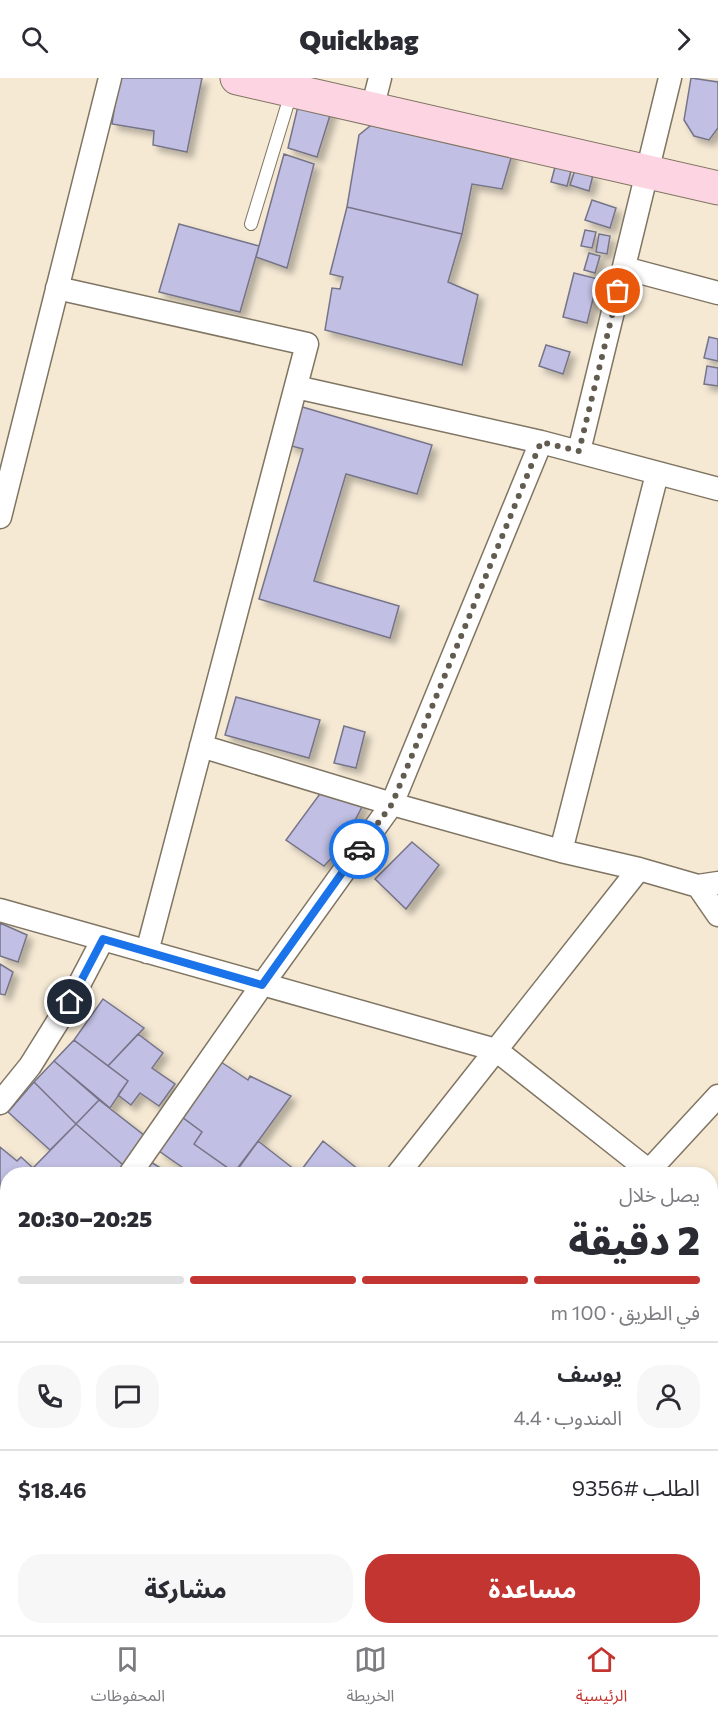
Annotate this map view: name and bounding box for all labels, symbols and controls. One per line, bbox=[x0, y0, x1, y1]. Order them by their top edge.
icon: search bbox=[18, 23, 51, 56]
text: Quickbag bbox=[299, 23, 419, 56]
icon: forward bbox=[667, 23, 700, 56]
pin bbox=[592, 265, 643, 316]
icon: bag bbox=[601, 274, 634, 307]
courier bbox=[329, 819, 389, 879]
icon: car bbox=[343, 833, 376, 866]
pin bbox=[44, 976, 95, 1027]
icon: home bbox=[53, 985, 86, 1018]
text: يصل خلال bbox=[619, 1182, 700, 1206]
text: 20:25–20:30 bbox=[18, 1205, 152, 1232]
text: 2 دقيقة bbox=[568, 1215, 700, 1263]
text: في الطريق · 100 m bbox=[551, 1300, 700, 1324]
text: يوسف bbox=[557, 1360, 622, 1387]
button: phone bbox=[18, 1365, 81, 1428]
button: chat bbox=[96, 1365, 159, 1428]
button: person bbox=[637, 1365, 700, 1428]
text: المندوب · 4.4 bbox=[514, 1405, 622, 1429]
text: الطلب #9356 bbox=[572, 1474, 700, 1501]
text: $18.46 bbox=[18, 1476, 87, 1503]
button: مشاركة bbox=[18, 1554, 353, 1623]
button: مساعدة bbox=[365, 1554, 700, 1623]
tab: المحفوظات bbox=[91, 1643, 165, 1713]
tab: الخريطة bbox=[346, 1643, 394, 1713]
tab: الرئيسية bbox=[576, 1643, 627, 1713]

